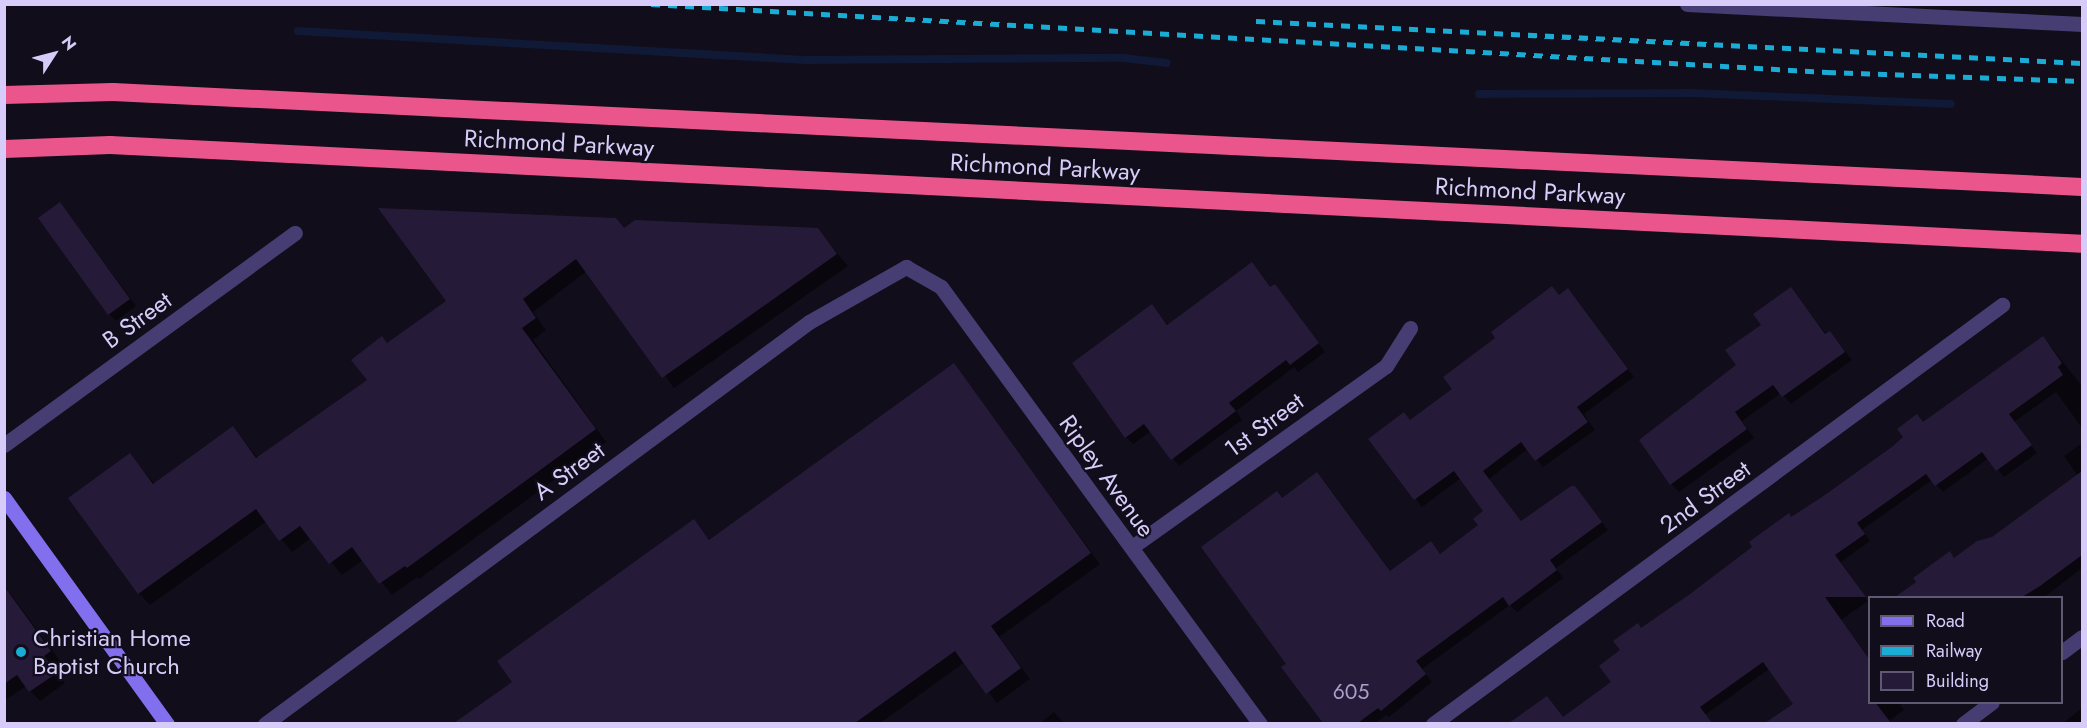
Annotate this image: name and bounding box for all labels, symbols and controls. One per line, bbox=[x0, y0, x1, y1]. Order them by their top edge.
north arrow bbox=[24, 24, 84, 84]
text: N bbox=[56, 31, 82, 55]
street label: Richmond Parkway bbox=[463, 124, 655, 162]
street label: Richmond Parkway bbox=[949, 148, 1141, 186]
street label: Richmond Parkway bbox=[1434, 172, 1626, 210]
street label: B Street bbox=[97, 285, 177, 355]
street label: 1st Street bbox=[1219, 387, 1309, 463]
street label: Ripley Avenue bbox=[1053, 410, 1161, 542]
street label: A Street bbox=[528, 436, 610, 506]
street label: 2nd Street bbox=[1654, 455, 1756, 539]
legend bbox=[1868, 596, 2063, 704]
text: Road bbox=[1926, 608, 1965, 634]
place label: Christian Home Baptist Church bbox=[33, 624, 191, 680]
text: Railway bbox=[1926, 638, 1982, 664]
marker: Christian Home Baptist Church bbox=[14, 645, 28, 659]
text: Building bbox=[1926, 668, 1989, 694]
house number: 605 bbox=[1333, 679, 1369, 705]

